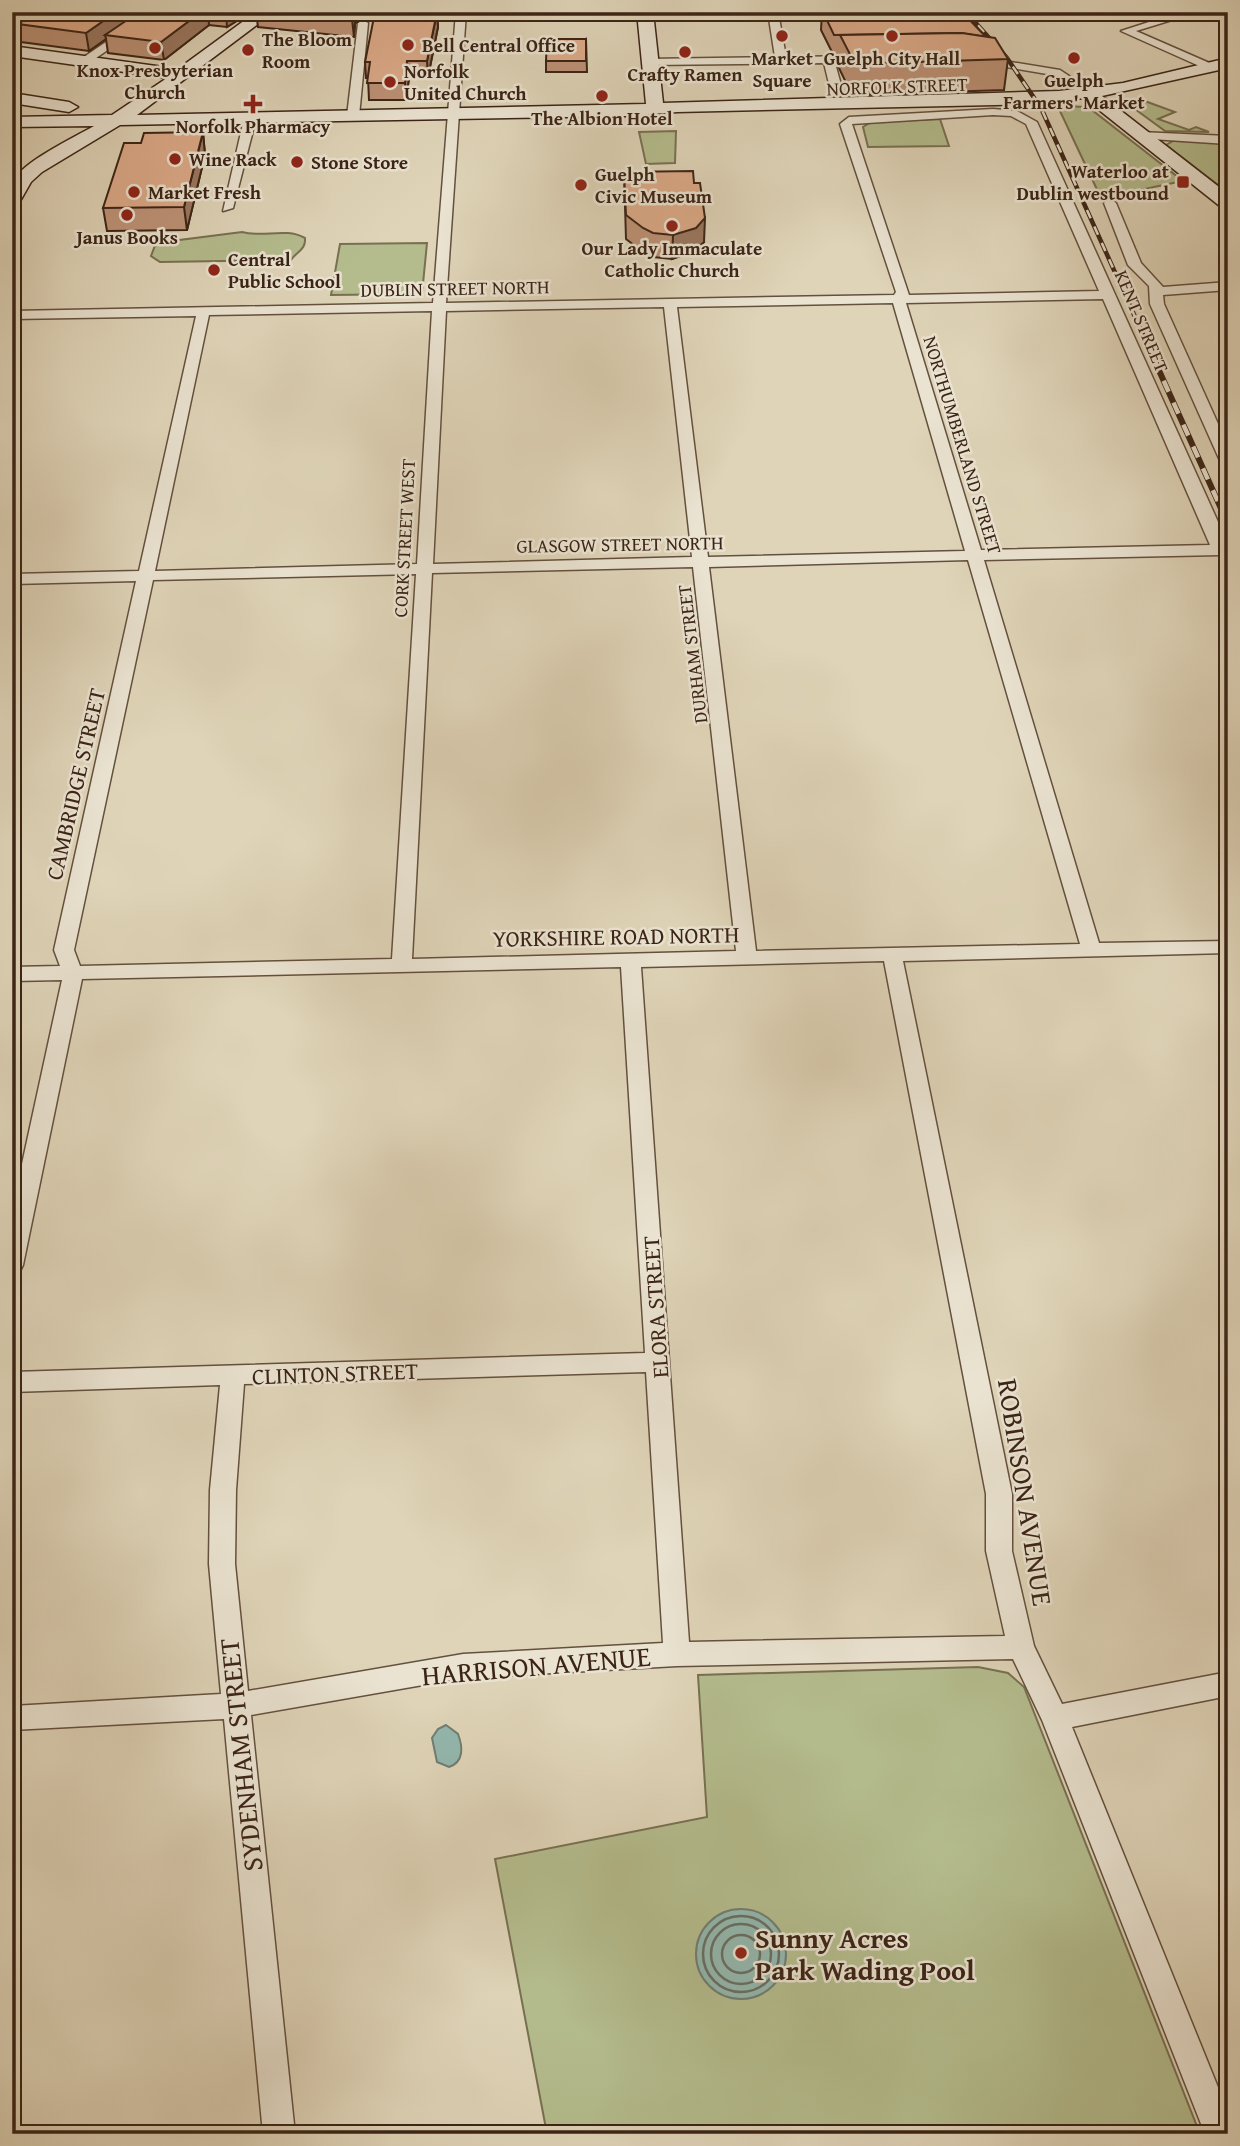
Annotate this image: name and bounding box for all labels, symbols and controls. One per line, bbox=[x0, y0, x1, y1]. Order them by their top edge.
place label: The Bloom Room bbox=[262, 25, 353, 75]
marker: Market Square bbox=[774, 28, 790, 44]
marker: Guelph City Hall bbox=[884, 28, 900, 44]
place label: Bell Central Office bbox=[422, 31, 575, 59]
marker: Bell Central Office bbox=[400, 37, 416, 53]
marker: Knox Presbyterian Church bbox=[147, 40, 163, 56]
marker: The Bloom Room bbox=[240, 42, 256, 58]
marker: Crafty Ramen bbox=[677, 44, 693, 60]
place label: Market Square bbox=[751, 44, 814, 94]
place label: Guelph City Hall bbox=[824, 44, 960, 72]
marker: Guelph Farmers' Market bbox=[1066, 50, 1082, 66]
place label: Knox Presbyterian Church bbox=[77, 56, 234, 106]
place label: Norfolk United Church bbox=[404, 57, 527, 107]
place label: Crafty Ramen bbox=[627, 60, 743, 88]
place label: Guelph Farmers' Market bbox=[1003, 66, 1145, 116]
street label: NORFOLK STREET bbox=[826, 70, 968, 102]
marker: Norfolk United Church bbox=[382, 74, 398, 90]
marker: The Albion Hotel bbox=[594, 88, 610, 104]
marker: Norfolk Pharmacy bbox=[245, 96, 261, 112]
place label: The Albion Hotel bbox=[531, 104, 673, 132]
place label: Norfolk Pharmacy bbox=[176, 112, 330, 140]
place label: Wine Rack bbox=[189, 145, 277, 173]
place label: Stone Store bbox=[311, 148, 408, 176]
marker: Wine Rack bbox=[167, 151, 183, 167]
marker: Stone Store bbox=[289, 154, 305, 170]
place label: Waterloo at Dublin westbound bbox=[1017, 157, 1170, 207]
place label: Guelph Civic Museum bbox=[595, 160, 713, 210]
marker: Waterloo at Dublin westbound bbox=[1175, 174, 1191, 190]
marker: Guelph Civic Museum bbox=[573, 177, 589, 193]
place label: Market Fresh bbox=[148, 178, 262, 206]
marker: Market Fresh bbox=[126, 184, 142, 200]
marker: Janus Books bbox=[119, 207, 135, 223]
marker: Our Lady Immaculate Catholic Church bbox=[664, 218, 680, 234]
place label: Janus Books bbox=[73, 223, 178, 251]
place label: Our Lady Immaculate Catholic Church bbox=[582, 234, 762, 284]
place label: Central Public School bbox=[228, 245, 341, 295]
marker: Central Public School bbox=[206, 262, 222, 278]
street label: KENT STREET bbox=[1108, 265, 1176, 377]
street label: DUBLIN STREET NORTH bbox=[360, 272, 550, 304]
street label: NORTHUMBERLAND STREET bbox=[916, 332, 1010, 558]
street label: CORK STREET WEST bbox=[386, 458, 422, 618]
street label: GLASGOW STREET NORTH bbox=[516, 528, 724, 560]
street label: DURHAM STREET bbox=[670, 583, 714, 725]
street label: CAMBRIDGE STREET bbox=[37, 685, 113, 883]
street label: YORKSHIRE ROAD NORTH bbox=[492, 917, 740, 955]
street label: ELORA STREET bbox=[634, 1235, 676, 1379]
street label: CLINTON STREET bbox=[251, 1354, 419, 1392]
street label: ROBINSON AVENUE bbox=[988, 1376, 1064, 1608]
street label: HARRISON AVENUE bbox=[420, 1635, 652, 1695]
street label: SYDENHAM STREET bbox=[207, 1636, 273, 1874]
place label: Sunny Acres Park Wading Pool bbox=[755, 1917, 975, 1990]
marker: Sunny Acres Park Wading Pool bbox=[733, 1945, 749, 1961]

